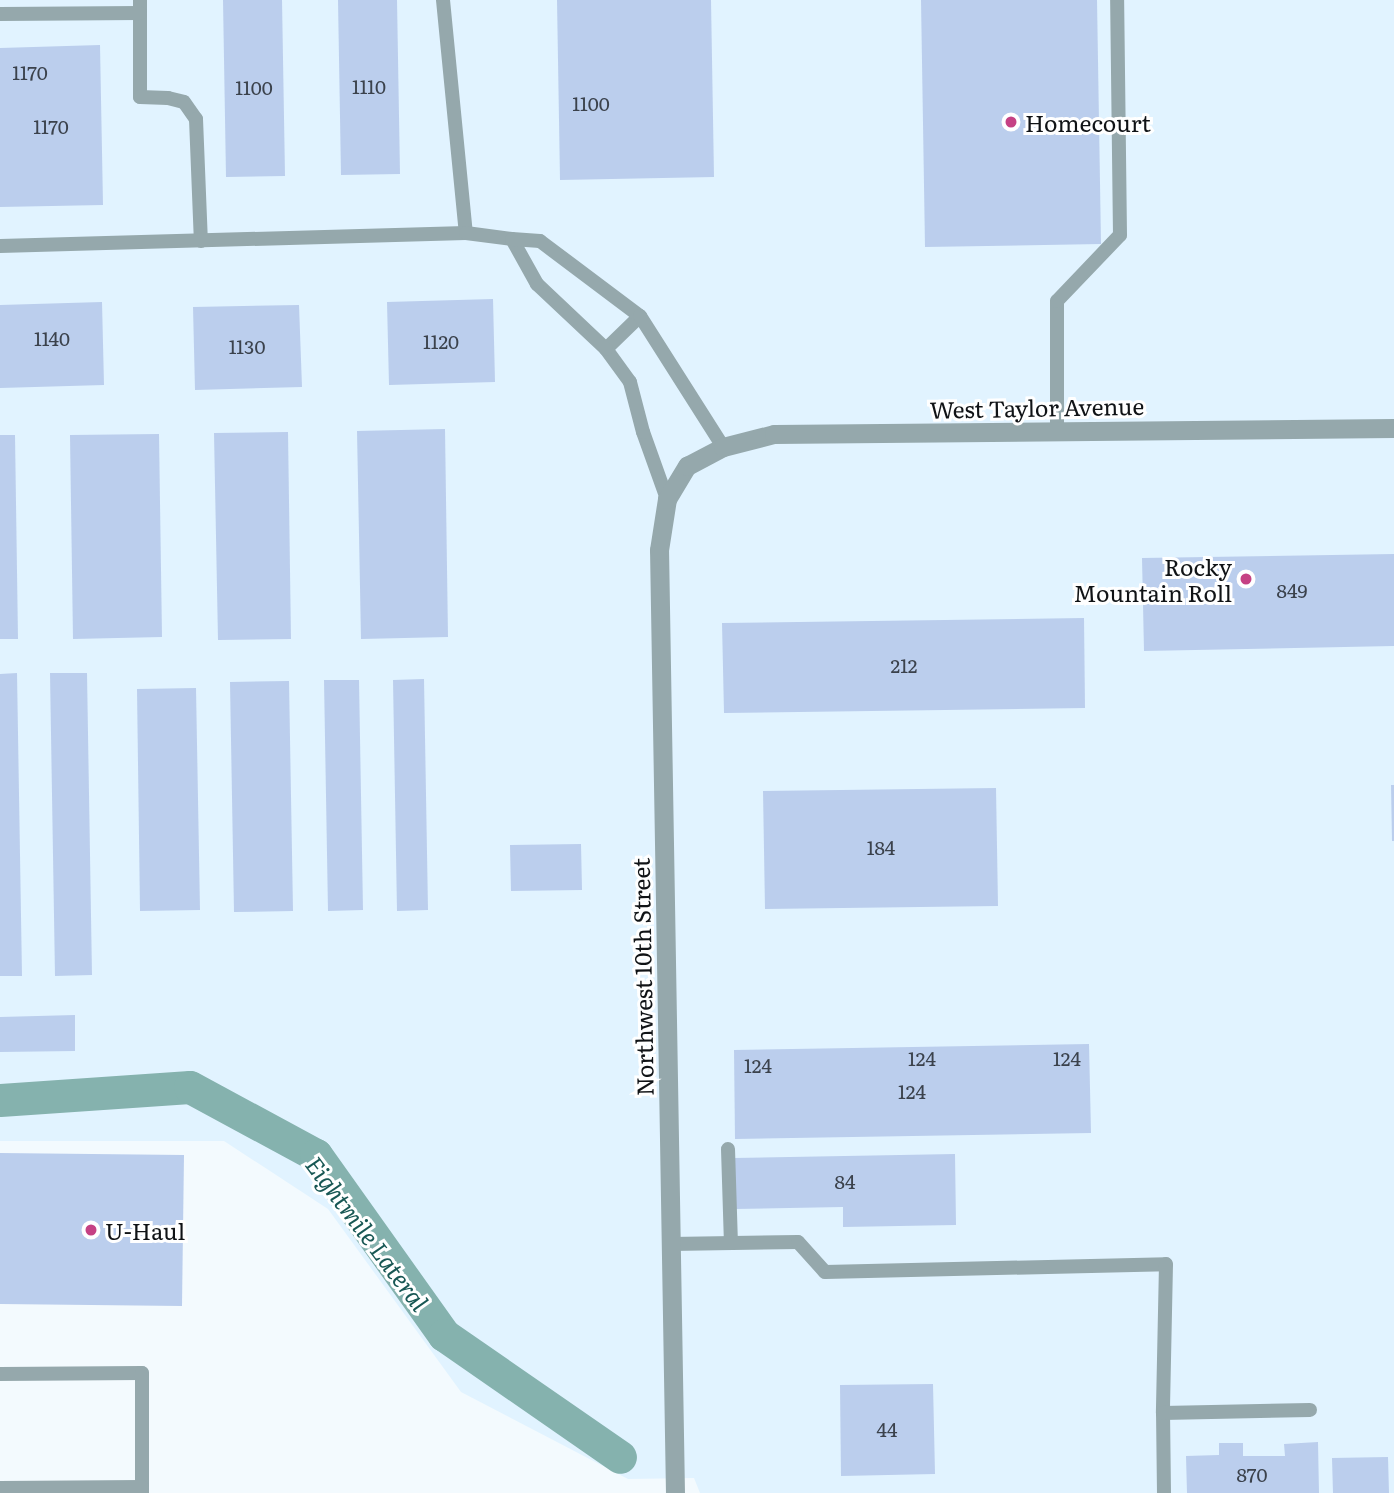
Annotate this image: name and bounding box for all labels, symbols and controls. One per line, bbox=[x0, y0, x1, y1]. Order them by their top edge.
house number: 1170 bbox=[12, 62, 48, 84]
house number: 1110 bbox=[352, 76, 386, 98]
house number: 1100 bbox=[235, 77, 273, 99]
house number: 1100 bbox=[572, 93, 610, 115]
place label: Homecourt bbox=[1025, 108, 1151, 136]
marker: Homecourt bbox=[1003, 114, 1019, 130]
house number: 1170 bbox=[33, 116, 69, 138]
house number: 1140 bbox=[34, 328, 70, 350]
house number: 1120 bbox=[423, 331, 459, 353]
house number: 1130 bbox=[229, 336, 265, 358]
street label: West Taylor Avenue bbox=[929, 391, 1145, 423]
place label: Rocky Mountain Roll bbox=[1073, 552, 1232, 606]
marker: Rocky Mountain Roll bbox=[1238, 571, 1254, 587]
house number: 849 bbox=[1277, 580, 1307, 602]
house number: 212 bbox=[891, 655, 917, 677]
house number: 184 bbox=[867, 837, 895, 859]
street label: Northwest 10th Street bbox=[626, 858, 658, 1096]
house number: 124 bbox=[908, 1048, 936, 1070]
house number: 124 bbox=[1053, 1048, 1081, 1070]
house number: 124 bbox=[744, 1055, 772, 1077]
house number: 124 bbox=[898, 1081, 926, 1103]
water label: Eightmile Lateral bbox=[301, 1150, 435, 1316]
house number: 84 bbox=[835, 1171, 855, 1193]
place label: U-Haul bbox=[105, 1216, 185, 1244]
marker: U-Haul bbox=[83, 1222, 99, 1238]
house number: 44 bbox=[877, 1419, 897, 1441]
house number: 870 bbox=[1237, 1464, 1267, 1486]

